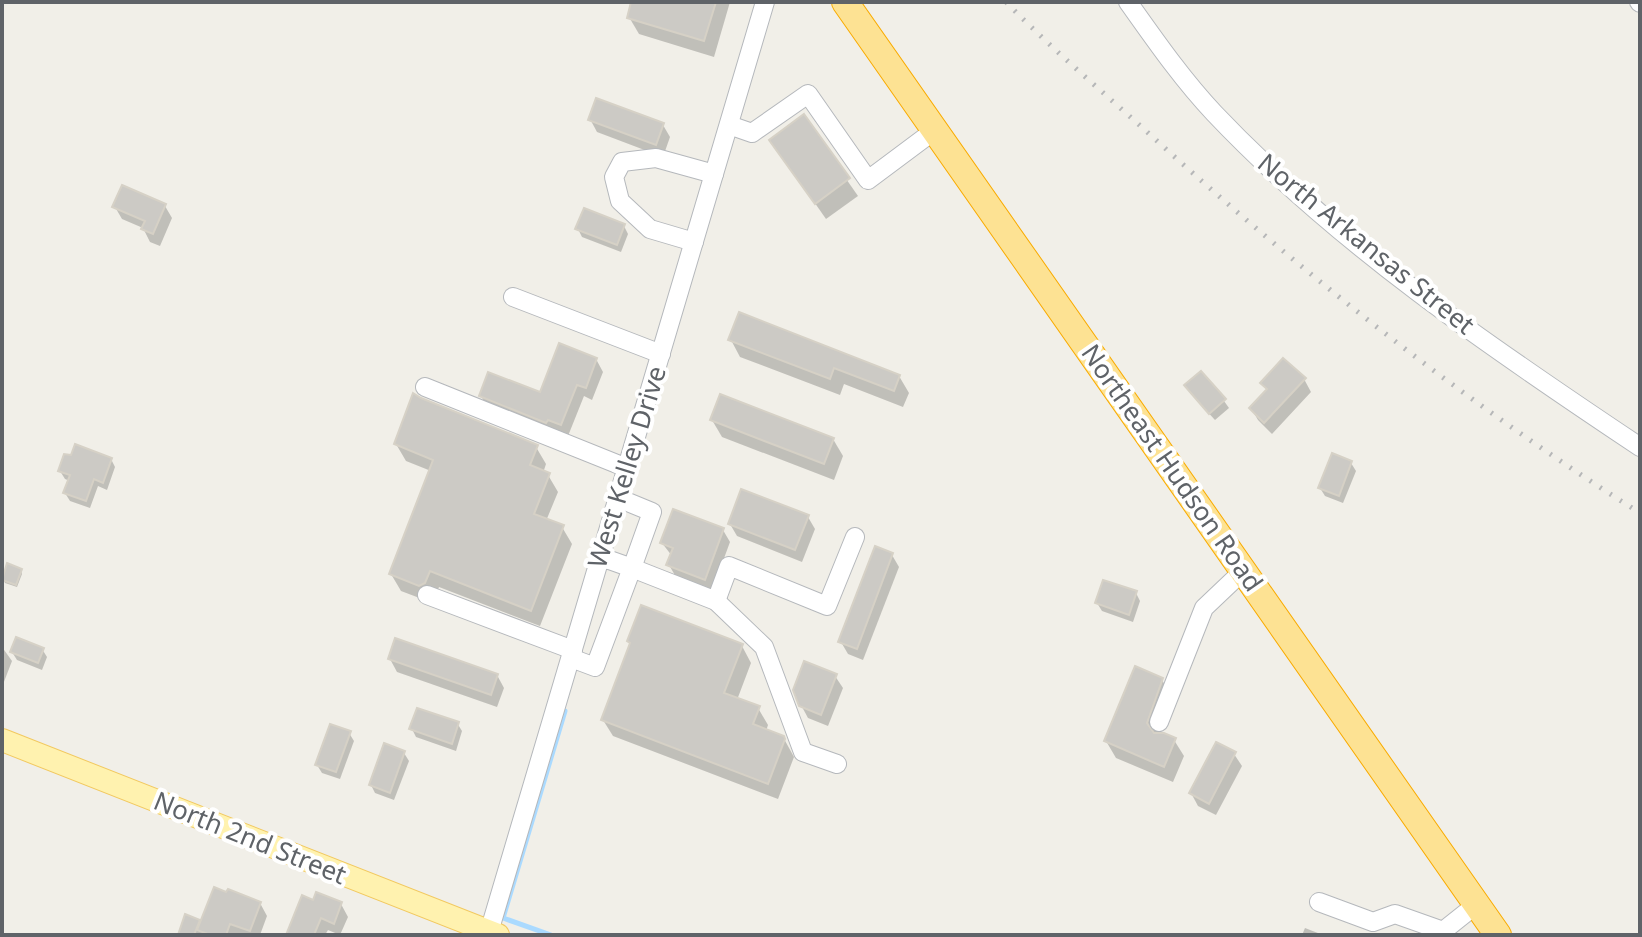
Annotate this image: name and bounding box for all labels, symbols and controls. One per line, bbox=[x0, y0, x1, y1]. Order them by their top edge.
street label: North Arkansas Street bbox=[1251, 145, 1483, 342]
street label: Northeast Hudson Road bbox=[1074, 337, 1272, 598]
street label: West Kelley Drive bbox=[578, 361, 674, 572]
street label: North 2nd Street bbox=[149, 782, 352, 892]

